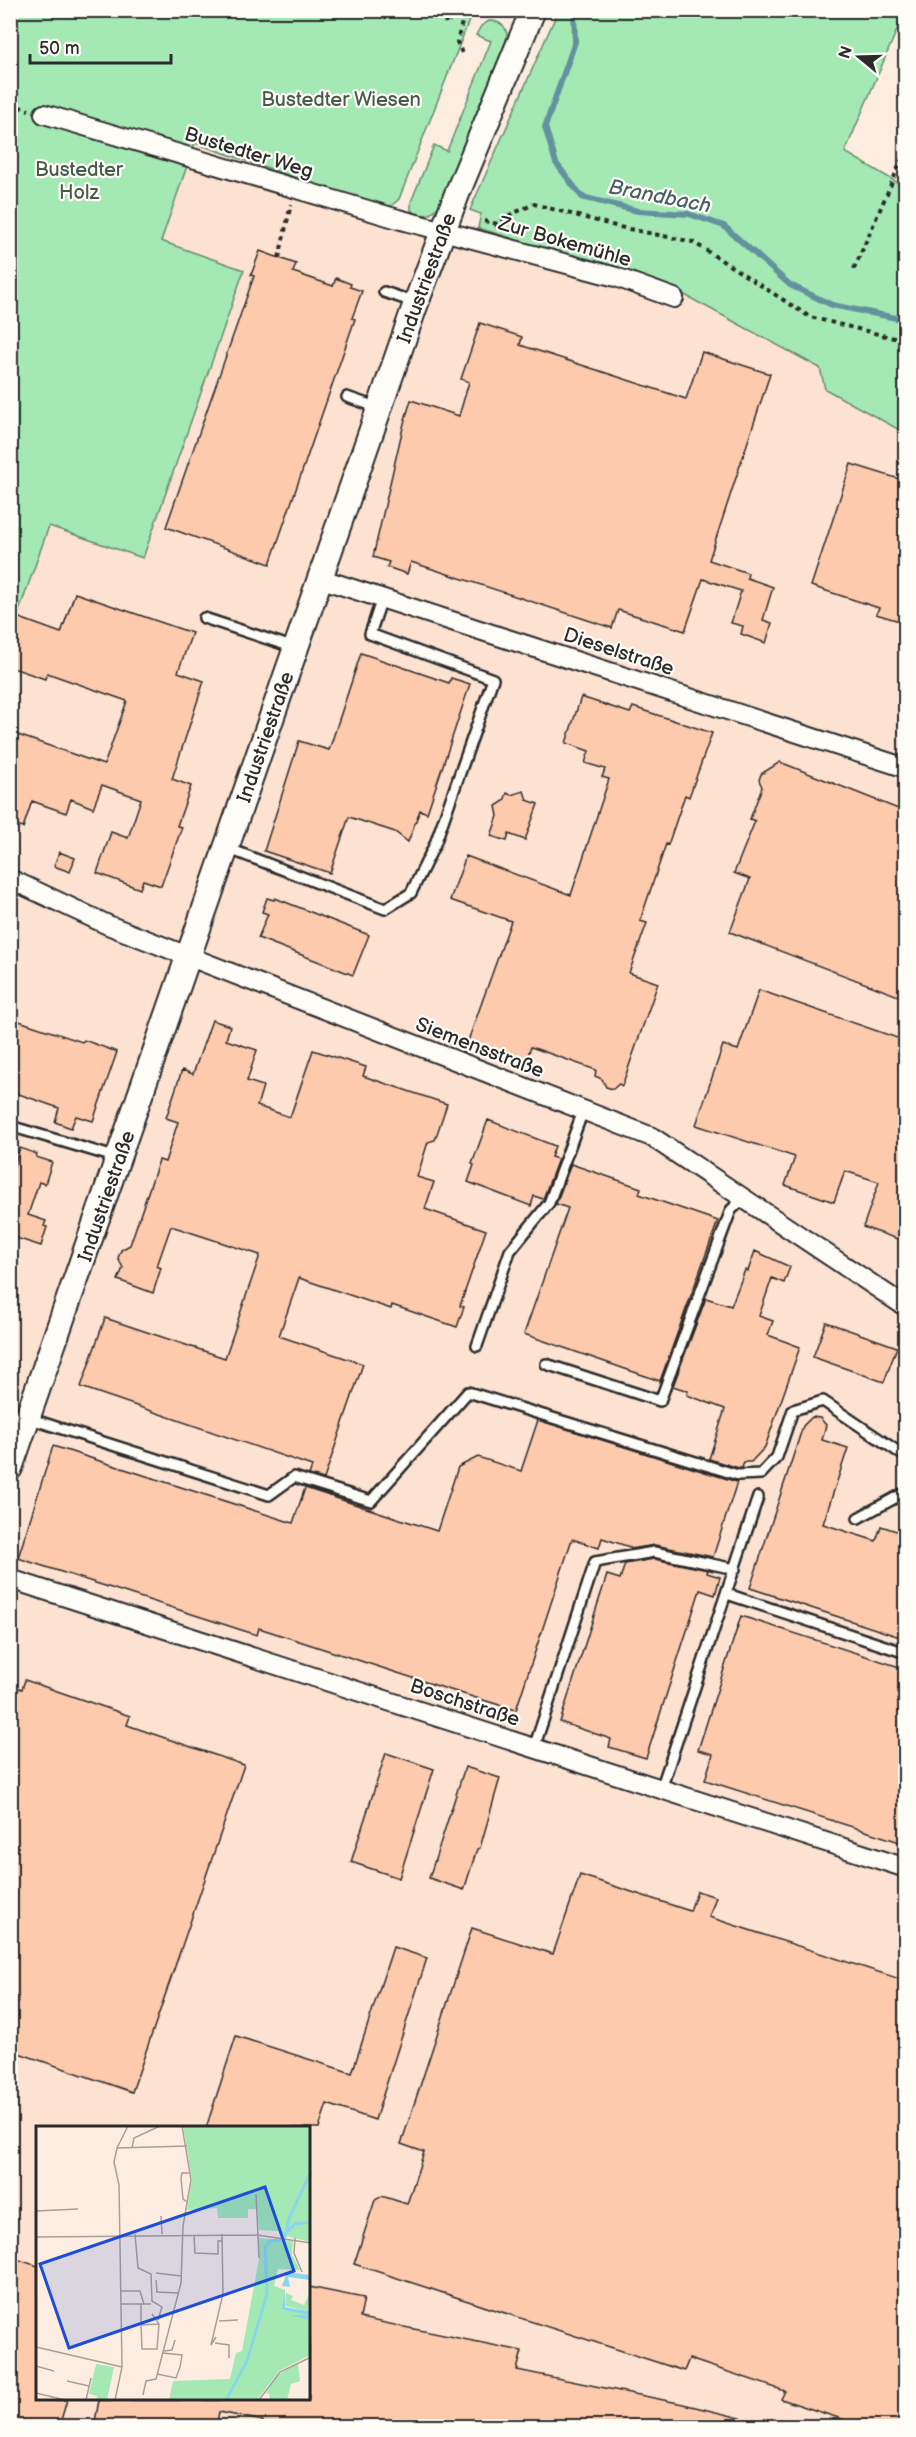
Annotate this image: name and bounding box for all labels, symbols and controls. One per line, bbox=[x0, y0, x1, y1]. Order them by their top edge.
scale bar bbox=[30, 27, 171, 65]
north arrow bbox=[829, 27, 889, 87]
text: 50 m bbox=[39, 38, 80, 59]
text: N bbox=[835, 44, 857, 61]
park label: Bustedter Wiesen bbox=[261, 88, 421, 112]
street label: Bustedter Weg bbox=[181, 122, 316, 184]
park label: Bustedter Holz bbox=[35, 158, 124, 205]
water label: Brandbach bbox=[607, 174, 714, 219]
street label: Industriestraße bbox=[392, 210, 462, 347]
street label: Zur Bokemühle bbox=[495, 211, 634, 272]
street label: Dieselstraße bbox=[561, 623, 677, 681]
street label: Industriestraße bbox=[232, 668, 300, 806]
street label: Siemensstraße bbox=[412, 1012, 547, 1083]
street label: Industriestraße bbox=[73, 1127, 141, 1265]
street label: Boschstraße bbox=[407, 1674, 523, 1732]
inset map bbox=[36, 2126, 310, 2401]

